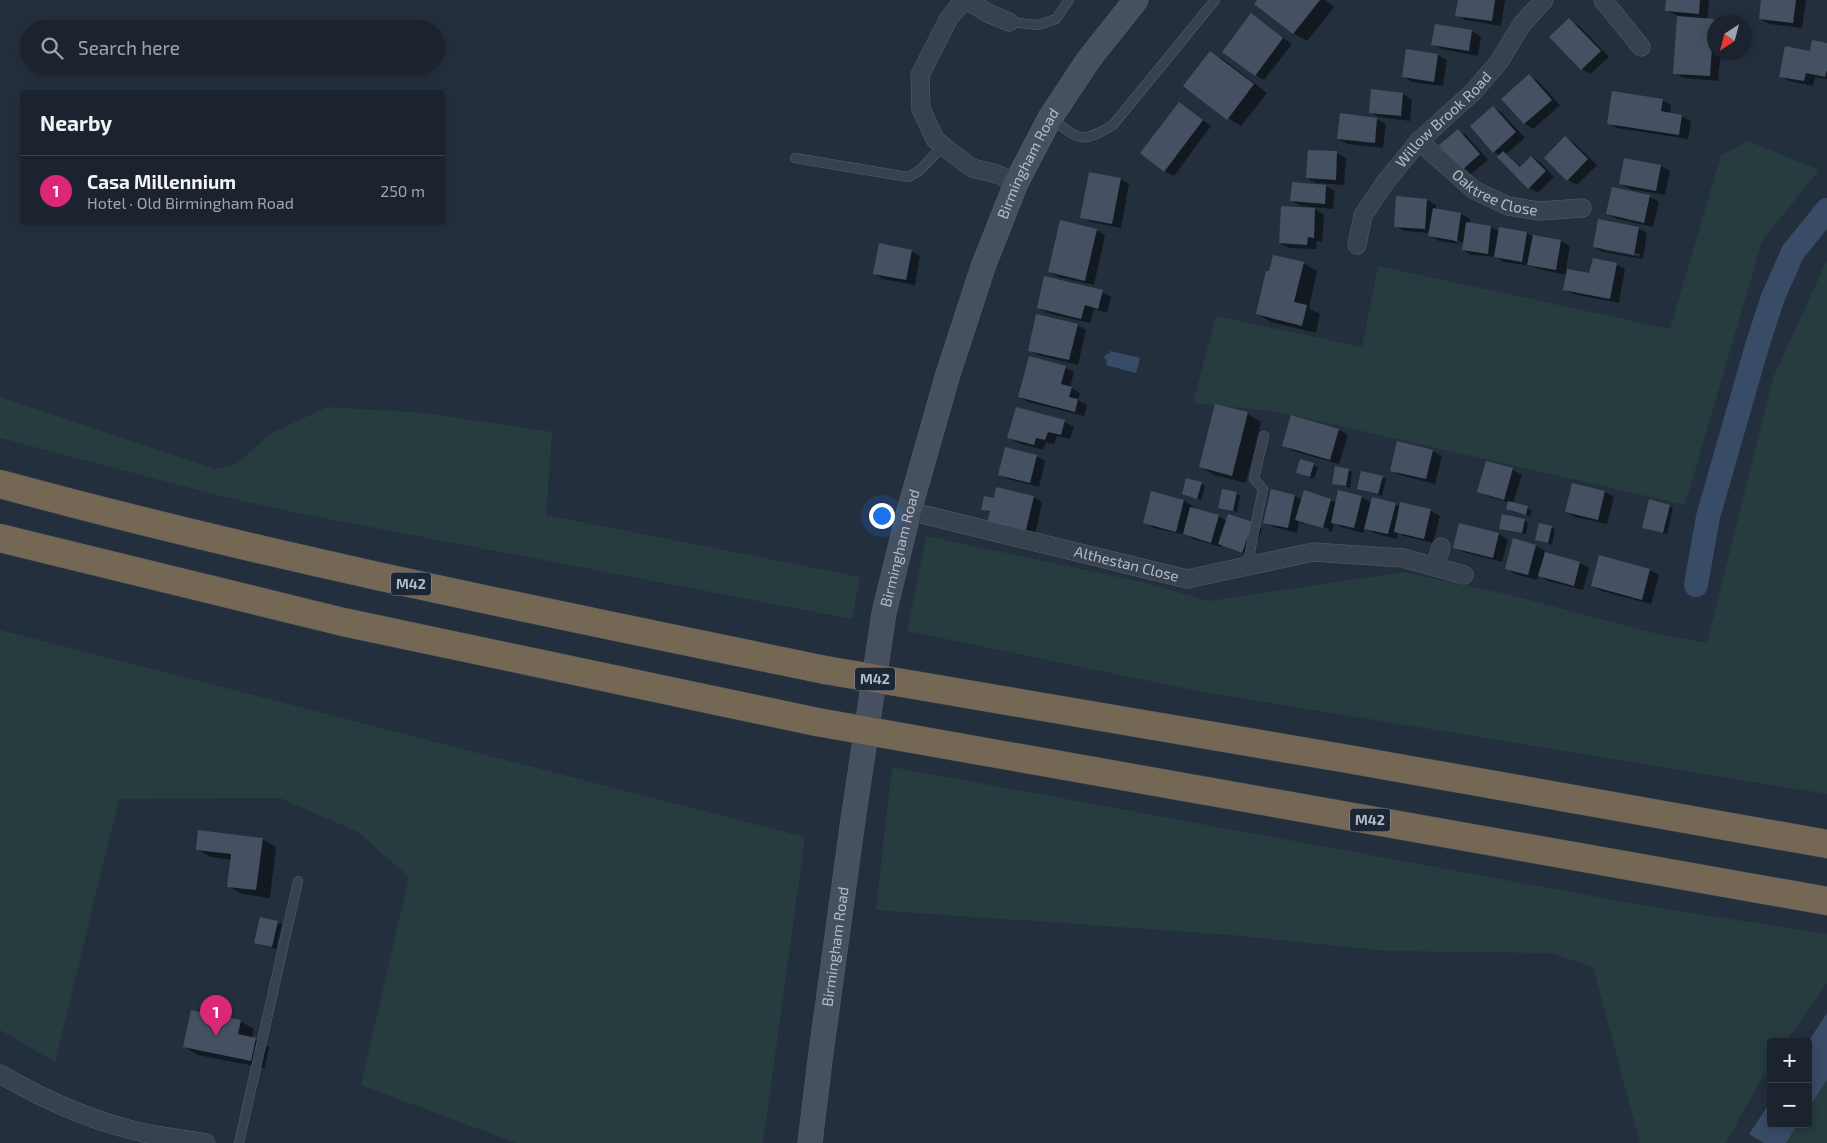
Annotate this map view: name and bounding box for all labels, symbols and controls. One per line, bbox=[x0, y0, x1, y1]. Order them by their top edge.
north arrow bbox=[1707, 15, 1752, 60]
search box bbox=[20, 20, 445, 75]
icon: search bbox=[38, 34, 66, 62]
text: Search here bbox=[78, 36, 180, 59]
street label: Willow Brook Road bbox=[1391, 67, 1495, 171]
street label: Birmingham Road bbox=[993, 104, 1062, 221]
text: Nearby bbox=[40, 110, 112, 135]
street label: Oaktree Close bbox=[1449, 165, 1539, 219]
text: Casa Millennium bbox=[87, 170, 236, 193]
text: 1 bbox=[53, 181, 59, 200]
text: 250 m bbox=[380, 181, 425, 200]
text: Hotel · Old Birmingham Road bbox=[87, 193, 294, 212]
street label: Birmingham Road bbox=[876, 487, 923, 609]
your location bbox=[869, 503, 895, 529]
street label: Althestan Close bbox=[1073, 542, 1181, 585]
road number: M42 bbox=[391, 572, 431, 596]
road number: M42 bbox=[855, 668, 895, 691]
road number: M42 bbox=[1350, 808, 1390, 832]
street label: Birmingham Road bbox=[817, 885, 852, 1008]
pin: 1 bbox=[200, 995, 232, 1036]
map controls bbox=[1767, 1038, 1812, 1128]
button: + bbox=[1767, 1038, 1812, 1083]
button: − bbox=[1767, 1083, 1812, 1128]

